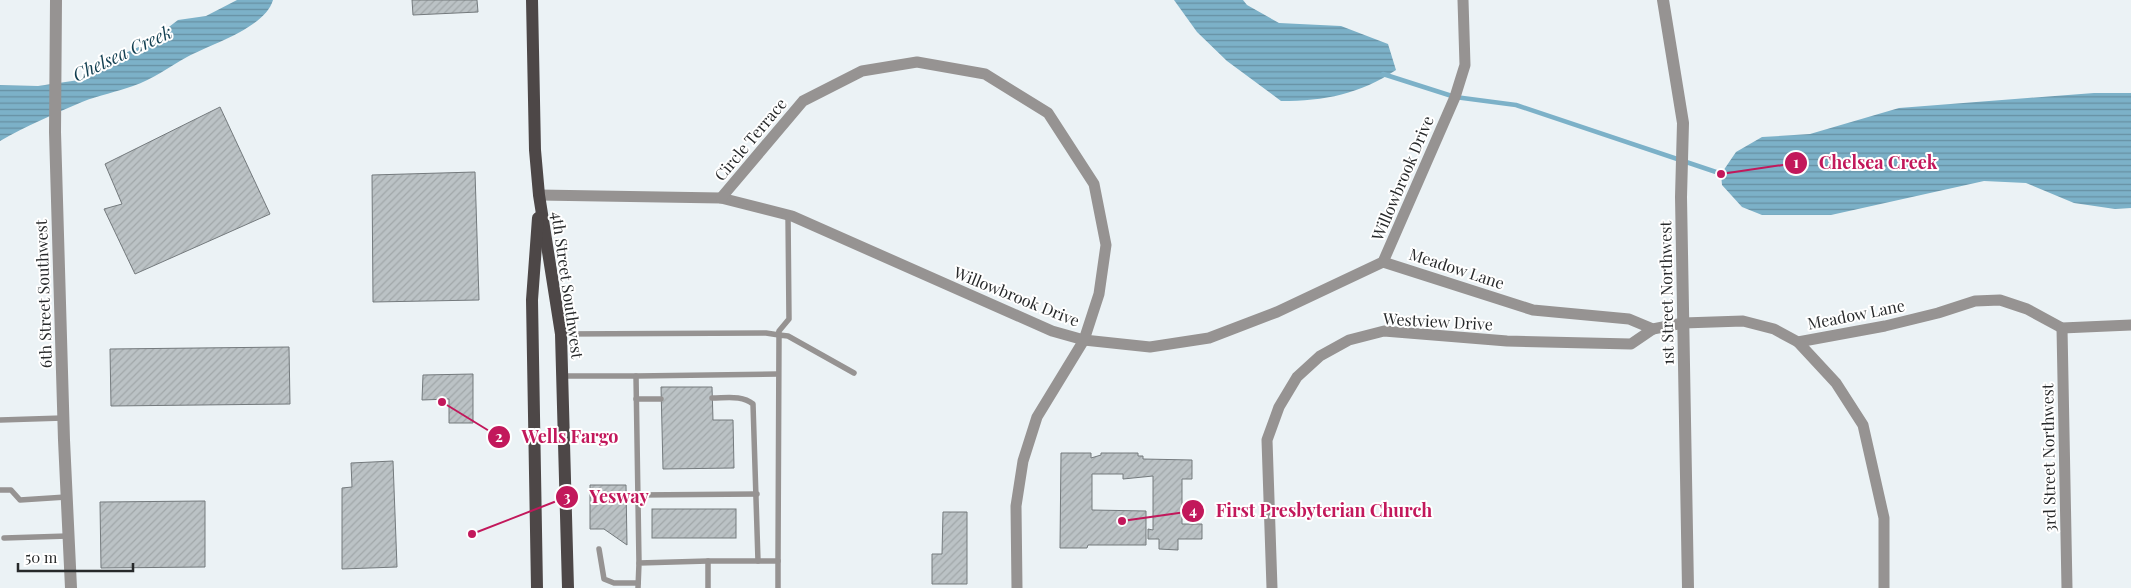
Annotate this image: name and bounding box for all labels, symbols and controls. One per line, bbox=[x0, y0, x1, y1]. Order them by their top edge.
water label: Chelsea Creek bbox=[68, 20, 176, 86]
street label: Circle Terrace bbox=[709, 93, 791, 185]
street label: Willowbrook Drive bbox=[1366, 112, 1438, 245]
callout: Chelsea Creek bbox=[1784, 146, 1947, 179]
text: Chelsea Creek bbox=[1819, 150, 1938, 174]
text: 1 bbox=[1793, 152, 1799, 172]
street label: 4th Street Southwest bbox=[547, 210, 589, 360]
street label: 6th Street Southwest bbox=[30, 219, 56, 369]
street label: 1st Street Northwest bbox=[1654, 220, 1678, 365]
street label: Meadow Lane bbox=[1407, 243, 1507, 293]
street label: Willowbrook Drive bbox=[950, 261, 1083, 331]
street label: Meadow Lane bbox=[1806, 294, 1906, 334]
street label: Westview Drive bbox=[1382, 308, 1493, 334]
street label: 3rd Street Northwest bbox=[2036, 383, 2060, 533]
callout: Wells Fargo bbox=[486, 421, 628, 454]
text: Wells Fargo bbox=[521, 424, 618, 448]
text: 2 bbox=[495, 426, 503, 446]
callout: Yesway bbox=[554, 480, 659, 513]
text: Yesway bbox=[588, 484, 649, 508]
text: 3 bbox=[563, 486, 571, 506]
callout: First Presbyterian Church bbox=[1180, 494, 1442, 527]
text: First Presbyterian Church bbox=[1216, 498, 1432, 522]
text: 4 bbox=[1189, 500, 1197, 520]
scale bar bbox=[18, 540, 132, 572]
text: 50 m bbox=[25, 547, 58, 567]

